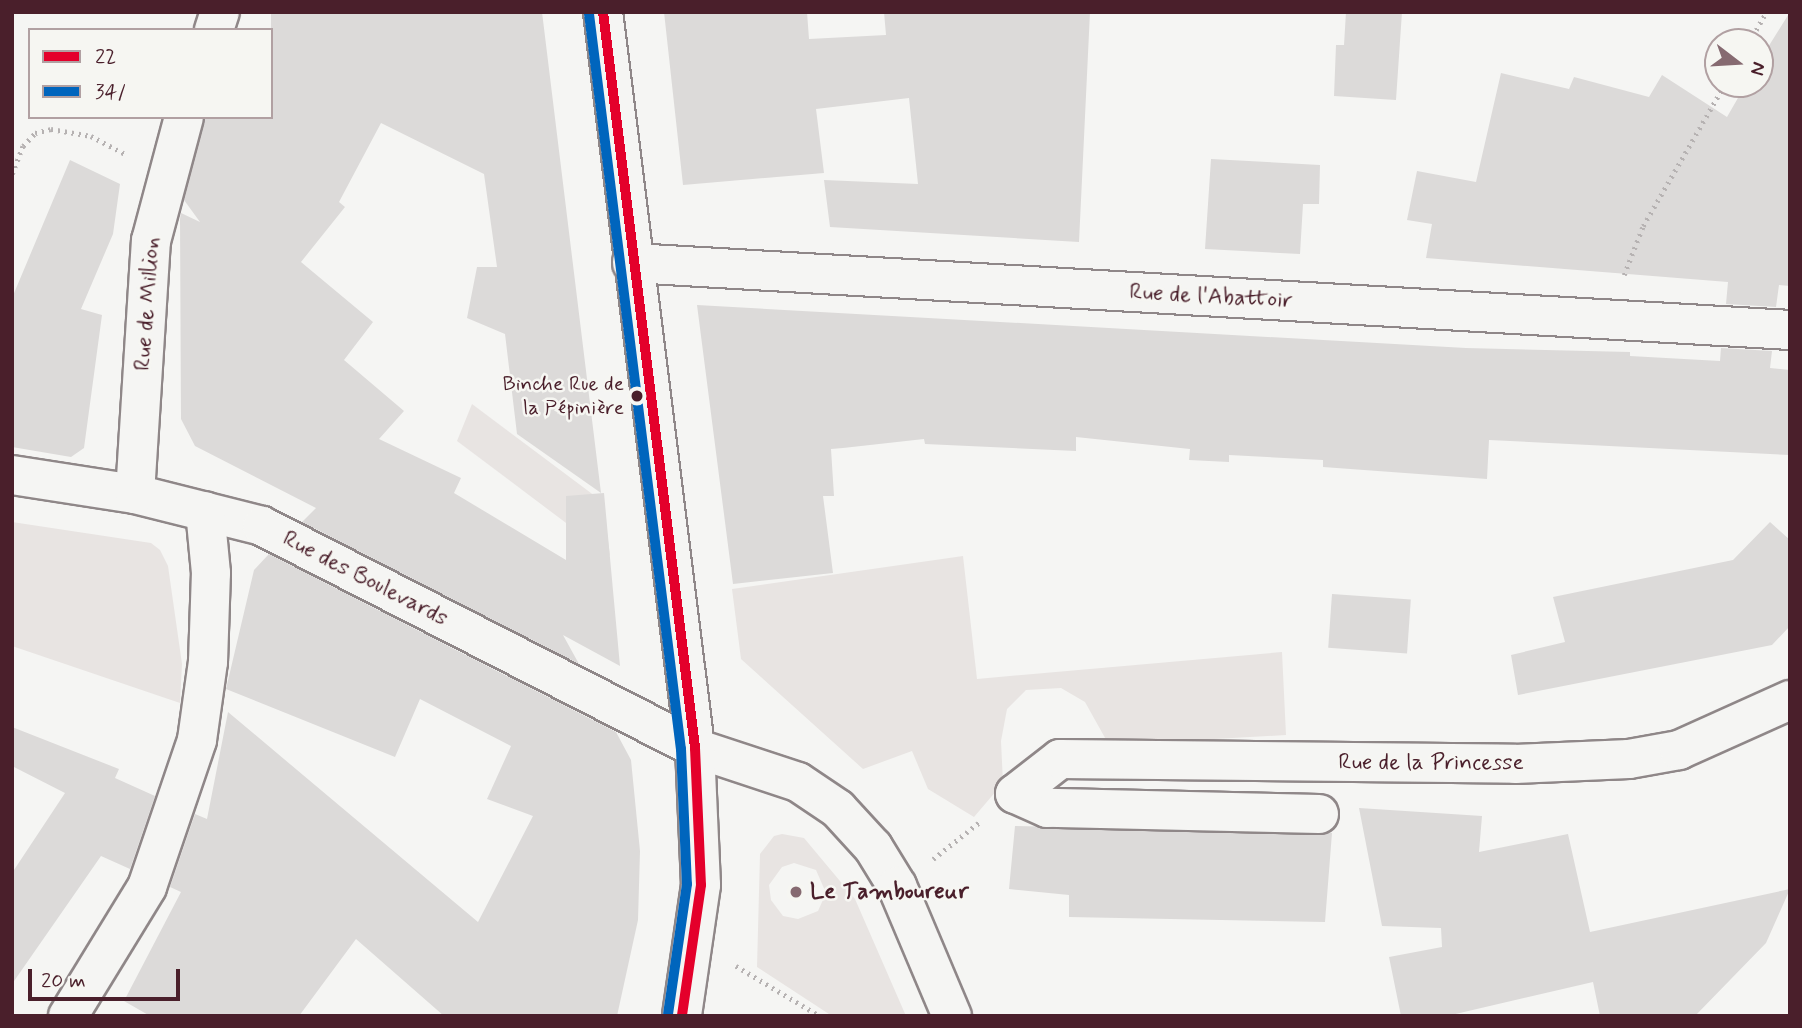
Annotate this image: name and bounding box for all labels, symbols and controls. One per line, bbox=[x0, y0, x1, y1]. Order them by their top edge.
legend bbox=[28, 28, 273, 119]
north arrow bbox=[1704, 28, 1774, 98]
text: 22 bbox=[95, 43, 116, 71]
text: N bbox=[1744, 59, 1771, 78]
text: 34/ bbox=[95, 78, 126, 106]
street label: Rue de Million bbox=[130, 236, 166, 372]
street label: Rue de l'Abattoir bbox=[1128, 279, 1294, 315]
place label: Binche Rue de la Pépinière bbox=[501, 371, 624, 421]
marker: Binche Rue de la Pépinière bbox=[630, 389, 644, 403]
street label: Rue des Boulevards bbox=[279, 526, 451, 632]
street label: Rue de la Princesse bbox=[1337, 749, 1525, 777]
place label: Le Tamboureur bbox=[810, 878, 959, 906]
marker: Le Tamboureur bbox=[788, 884, 804, 900]
scale bar bbox=[32, 954, 184, 998]
text: 20 m bbox=[41, 967, 86, 995]

